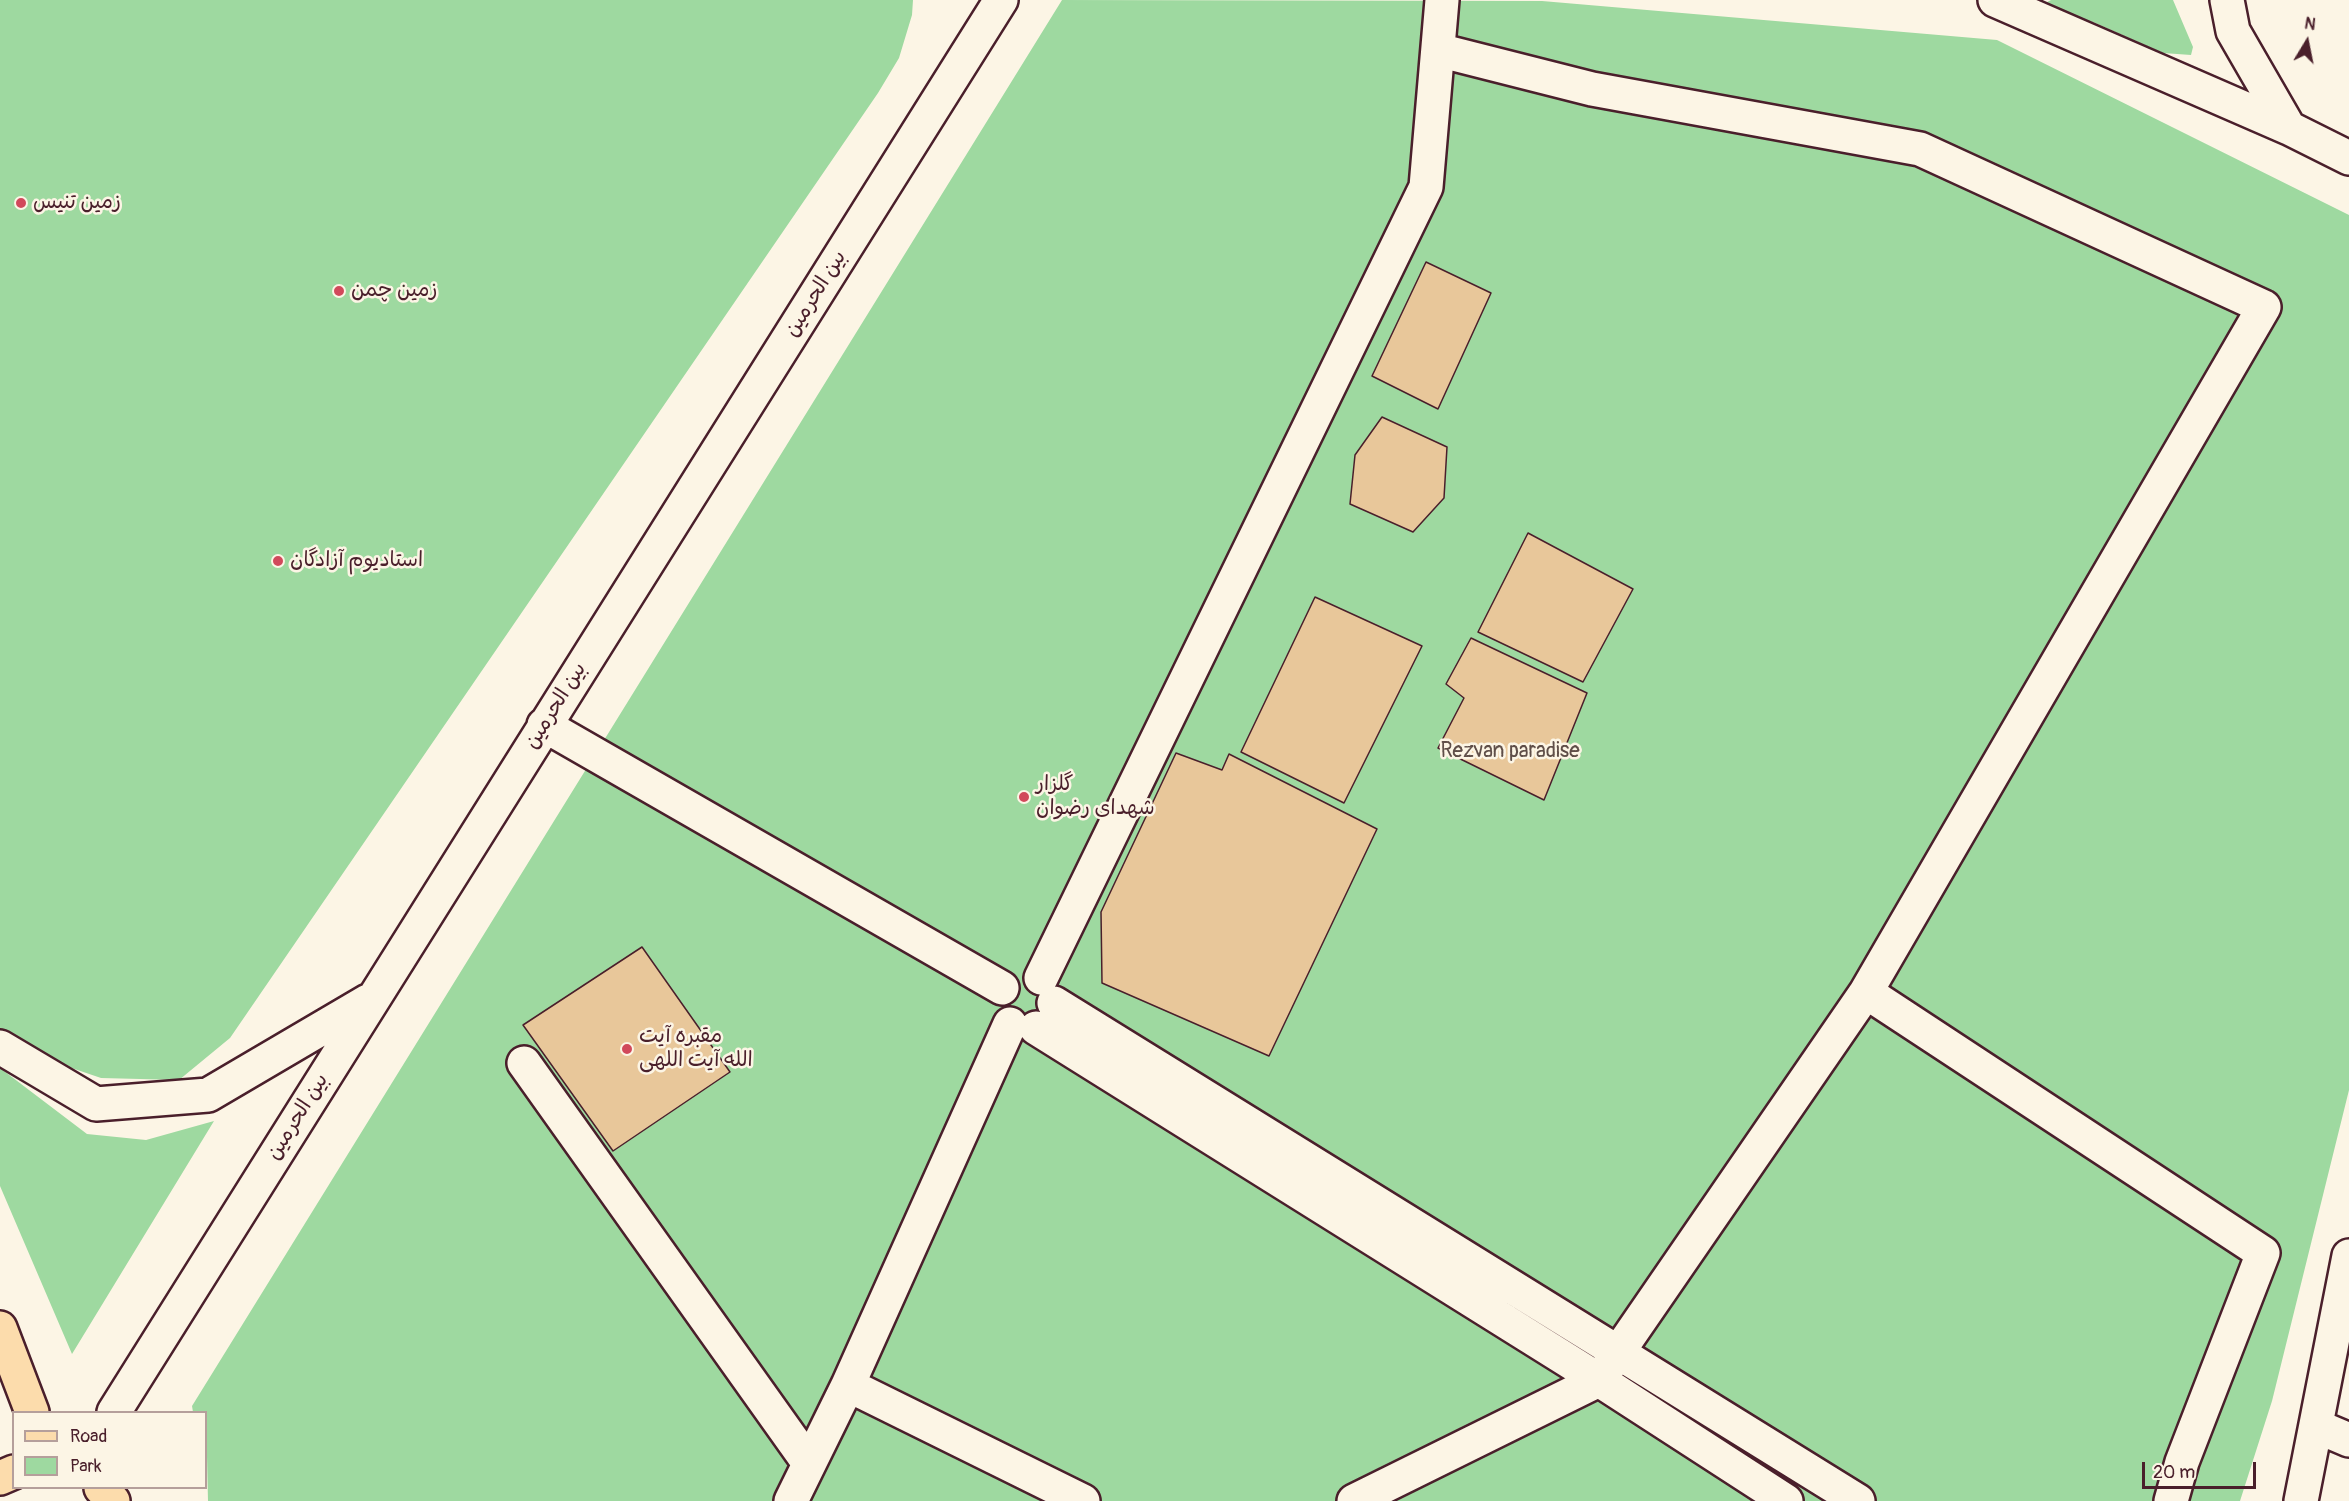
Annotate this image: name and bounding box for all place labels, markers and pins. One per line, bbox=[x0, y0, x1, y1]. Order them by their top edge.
place label: زمین تنیس bbox=[33, 190, 121, 216]
marker: زمین تنیس bbox=[14, 196, 28, 210]
place label: زمین چمن bbox=[351, 278, 437, 304]
marker: زمین چمن bbox=[332, 284, 346, 298]
place label: استادیوم آزادگان bbox=[290, 548, 423, 574]
marker: استادیوم آزادگان bbox=[271, 554, 285, 568]
place label: گلزار شهدای رضوان bbox=[1036, 772, 1155, 822]
marker: گلزار شهدای رضوان bbox=[1017, 790, 1031, 804]
place label: مقبره آیت الله آیت اللهی bbox=[639, 1024, 753, 1074]
marker: مقبره آیت الله آیت اللهی bbox=[620, 1042, 634, 1056]

